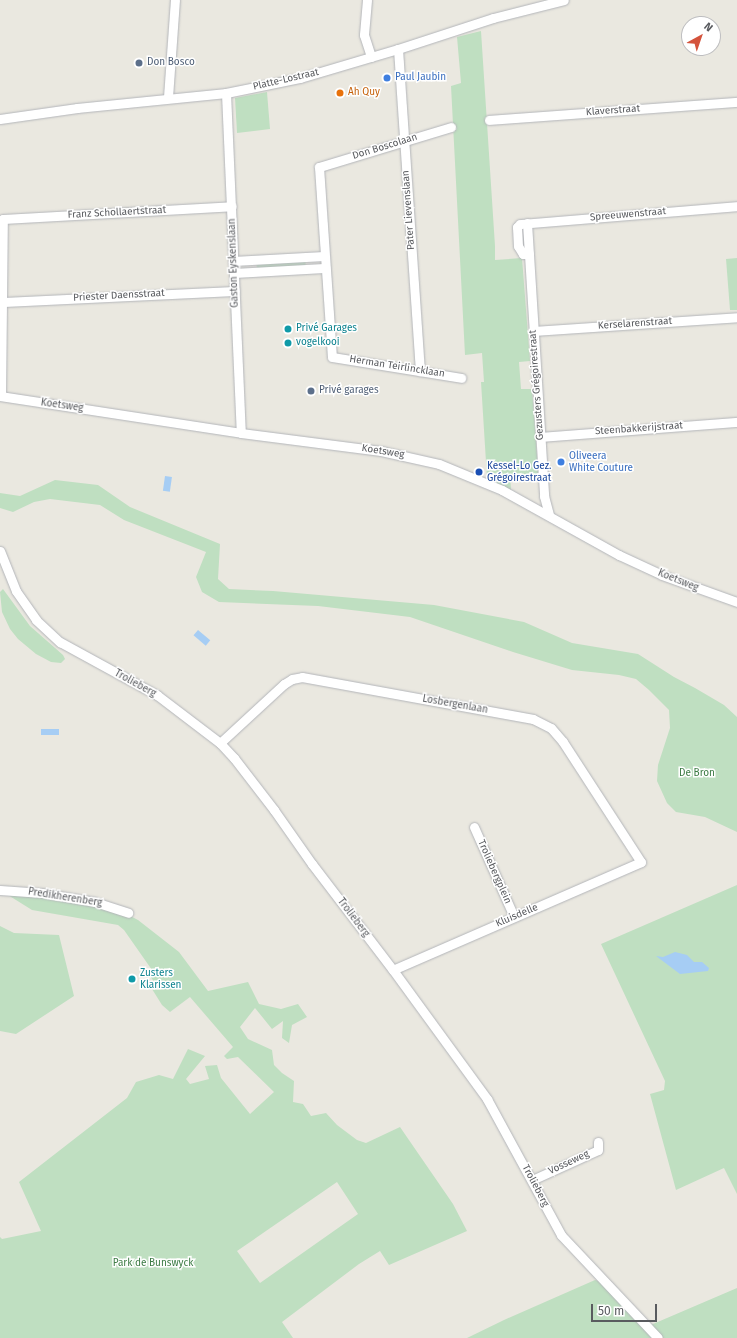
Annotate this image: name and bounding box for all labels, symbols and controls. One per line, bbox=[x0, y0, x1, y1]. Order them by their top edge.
north arrow bbox=[681, 16, 721, 56]
text: N bbox=[701, 20, 715, 35]
place label: Don Bosco bbox=[147, 57, 195, 69]
marker: Don Bosco bbox=[134, 58, 144, 68]
street label: Platte-Lostraat bbox=[252, 67, 320, 93]
place label: Paul Jaubin bbox=[395, 72, 446, 84]
marker: Paul Jaubin bbox=[382, 73, 392, 83]
place label: Ah Quy bbox=[348, 87, 380, 99]
marker: Ah Quy bbox=[335, 88, 345, 98]
street label: Klaverstraat bbox=[585, 103, 641, 119]
street label: Don Boscolaan bbox=[351, 131, 419, 163]
street label: Pater Lievenslaan bbox=[400, 170, 418, 250]
street label: Franz Schollaertstraat bbox=[67, 204, 167, 222]
street label: Spreeuwenstraat bbox=[589, 206, 667, 224]
street label: Gaston Eyskenslaan bbox=[226, 218, 242, 308]
street label: Priester Daensstraat bbox=[73, 288, 165, 304]
street label: Kerselarenstraat bbox=[597, 315, 673, 333]
place label: Privé Garages bbox=[296, 323, 357, 335]
marker: Privé Garages bbox=[283, 324, 293, 334]
street label: Gezusters Grégoirestraat bbox=[527, 329, 547, 441]
place label: vogelkooi bbox=[296, 337, 340, 349]
marker: vogelkooi bbox=[283, 338, 293, 348]
street label: Herman Teirlincklaan bbox=[348, 354, 446, 380]
place label: Privé garages bbox=[319, 385, 379, 397]
marker: Privé garages bbox=[306, 386, 316, 396]
street label: Koetsweg bbox=[40, 397, 84, 415]
street label: Steenbakkerijstraat bbox=[595, 420, 683, 438]
street label: Koetsweg bbox=[361, 443, 405, 461]
place label: Oliveera White Couture bbox=[569, 450, 633, 474]
marker: Oliveera White Couture bbox=[556, 457, 566, 467]
place label: Kessel-Lo Gez. Grégoirestraat bbox=[487, 460, 551, 484]
marker: Kessel-Lo Gez. Grégoirestraat bbox=[474, 467, 484, 477]
street label: Koetsweg bbox=[656, 567, 700, 595]
street label: Trolieberg bbox=[112, 668, 158, 700]
street label: Losbergenlaan bbox=[421, 693, 489, 717]
park label: De Bron bbox=[679, 768, 715, 780]
street label: Troliebergplein bbox=[475, 838, 513, 906]
street label: Predikherenberg bbox=[27, 886, 103, 910]
street label: Trolieberg bbox=[334, 896, 372, 940]
street label: Kluisdelle bbox=[494, 902, 540, 930]
place label: Zusters Klarissen bbox=[140, 967, 181, 990]
marker: Zusters Klarissen bbox=[127, 974, 137, 984]
street label: Vosseweg bbox=[547, 1148, 591, 1178]
street label: Trolieberg bbox=[519, 1163, 551, 1209]
park label: Park de Bunswyck bbox=[113, 1258, 193, 1270]
scale bar bbox=[593, 1296, 659, 1322]
text: 50 m bbox=[598, 1304, 624, 1318]

